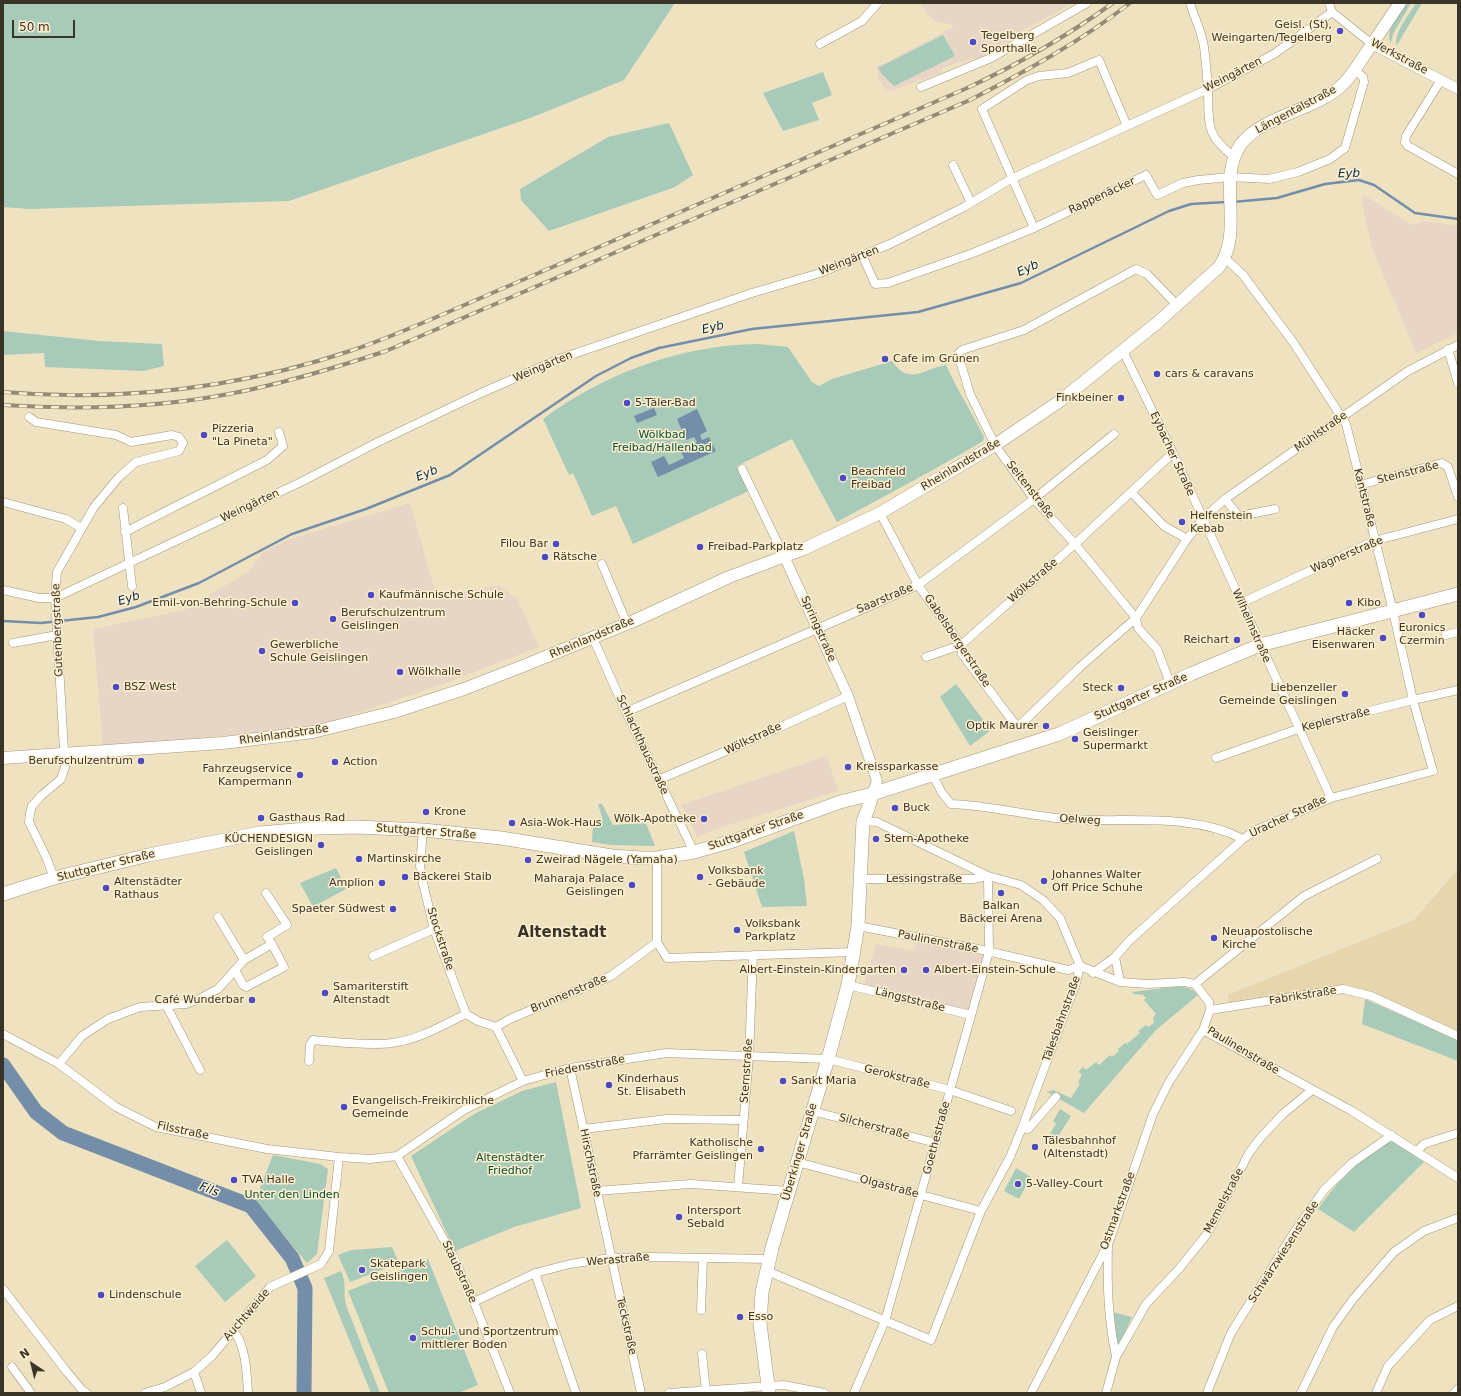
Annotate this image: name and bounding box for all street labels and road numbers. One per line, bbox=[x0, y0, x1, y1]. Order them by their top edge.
street label: Werkstraße bbox=[1368, 36, 1430, 78]
street label: Weingärten bbox=[1202, 55, 1264, 95]
street label: Längentalstraße bbox=[1253, 83, 1339, 137]
street label: Rappenäcker bbox=[1067, 175, 1137, 217]
street label: Weingärten bbox=[817, 243, 881, 279]
street label: Weingärten bbox=[511, 349, 575, 385]
street label: Mühlstraße bbox=[1292, 409, 1350, 455]
street label: Eybacher Straße bbox=[1147, 410, 1197, 498]
street label: Rheinlandstraße bbox=[919, 436, 1003, 494]
street label: Seitenstraße bbox=[1003, 458, 1057, 522]
street label: Steinstraße bbox=[1376, 459, 1440, 487]
street label: Kantstraße bbox=[1350, 467, 1378, 529]
street label: Weingärten bbox=[219, 487, 281, 525]
street label: Wagnerstraße bbox=[1309, 534, 1385, 576]
street label: Wölkstraße bbox=[1006, 556, 1060, 606]
street label: Saarstraße bbox=[855, 581, 915, 617]
street label: Gutenbergstraße bbox=[50, 583, 66, 677]
street label: Wilhelmstraße bbox=[1229, 587, 1273, 665]
street label: Gabelsbergerstraße bbox=[921, 592, 993, 690]
street label: Springstraße bbox=[798, 594, 838, 664]
street label: Rheinlandstraße bbox=[548, 614, 636, 662]
street label: Stuttgarter Straße bbox=[1092, 671, 1190, 723]
street label: Schlachthausstraße bbox=[613, 693, 671, 797]
street label: Keplerstraße bbox=[1301, 705, 1371, 735]
street label: Wölkstraße bbox=[722, 720, 784, 758]
street label: Rheinlandstraße bbox=[238, 722, 330, 748]
street label: Uracher Straße bbox=[1247, 793, 1329, 841]
street label: Stuttgarter Straße bbox=[706, 808, 806, 854]
street label: Oelweg bbox=[1059, 812, 1101, 828]
street label: Stuttgarter Straße bbox=[375, 822, 477, 842]
street label: Stuttgarter Straße bbox=[56, 847, 156, 885]
street label: Lessingstraße bbox=[886, 872, 962, 886]
street label: Stockstraße bbox=[424, 906, 456, 972]
street label: Paulinenstraße bbox=[897, 928, 979, 956]
street label: Brunnenstraße bbox=[529, 972, 609, 1016]
street label: Tälesbahnstraße bbox=[1040, 974, 1084, 1064]
street label: Fabrikstraße bbox=[1268, 984, 1338, 1008]
street label: Längststraße bbox=[874, 985, 946, 1015]
street label: Paulinenstraße bbox=[1205, 1024, 1281, 1078]
street label: Sternstraße bbox=[738, 1038, 756, 1104]
street label: Friedensstraße bbox=[544, 1053, 626, 1081]
street label: Gerokstraße bbox=[863, 1062, 931, 1092]
street label: Goethestraße bbox=[921, 1100, 953, 1176]
street label: Überkinger Straße bbox=[780, 1102, 820, 1202]
street label: Silcherstraße bbox=[837, 1111, 911, 1143]
street label: Filsstraße bbox=[156, 1119, 210, 1143]
street label: Hirschstraße bbox=[576, 1128, 604, 1198]
street label: Memelstraße bbox=[1201, 1166, 1247, 1236]
street label: Ostmarkstraße bbox=[1098, 1170, 1138, 1252]
street label: Olgastraße bbox=[858, 1173, 920, 1201]
street label: Schwärzwiesenstraße bbox=[1246, 1198, 1322, 1306]
street label: Staubstraße bbox=[439, 1239, 479, 1305]
street label: Werastraße bbox=[586, 1251, 650, 1269]
street label: Auchtweide bbox=[221, 1286, 273, 1344]
street label: Teckstraße bbox=[613, 1296, 639, 1356]

